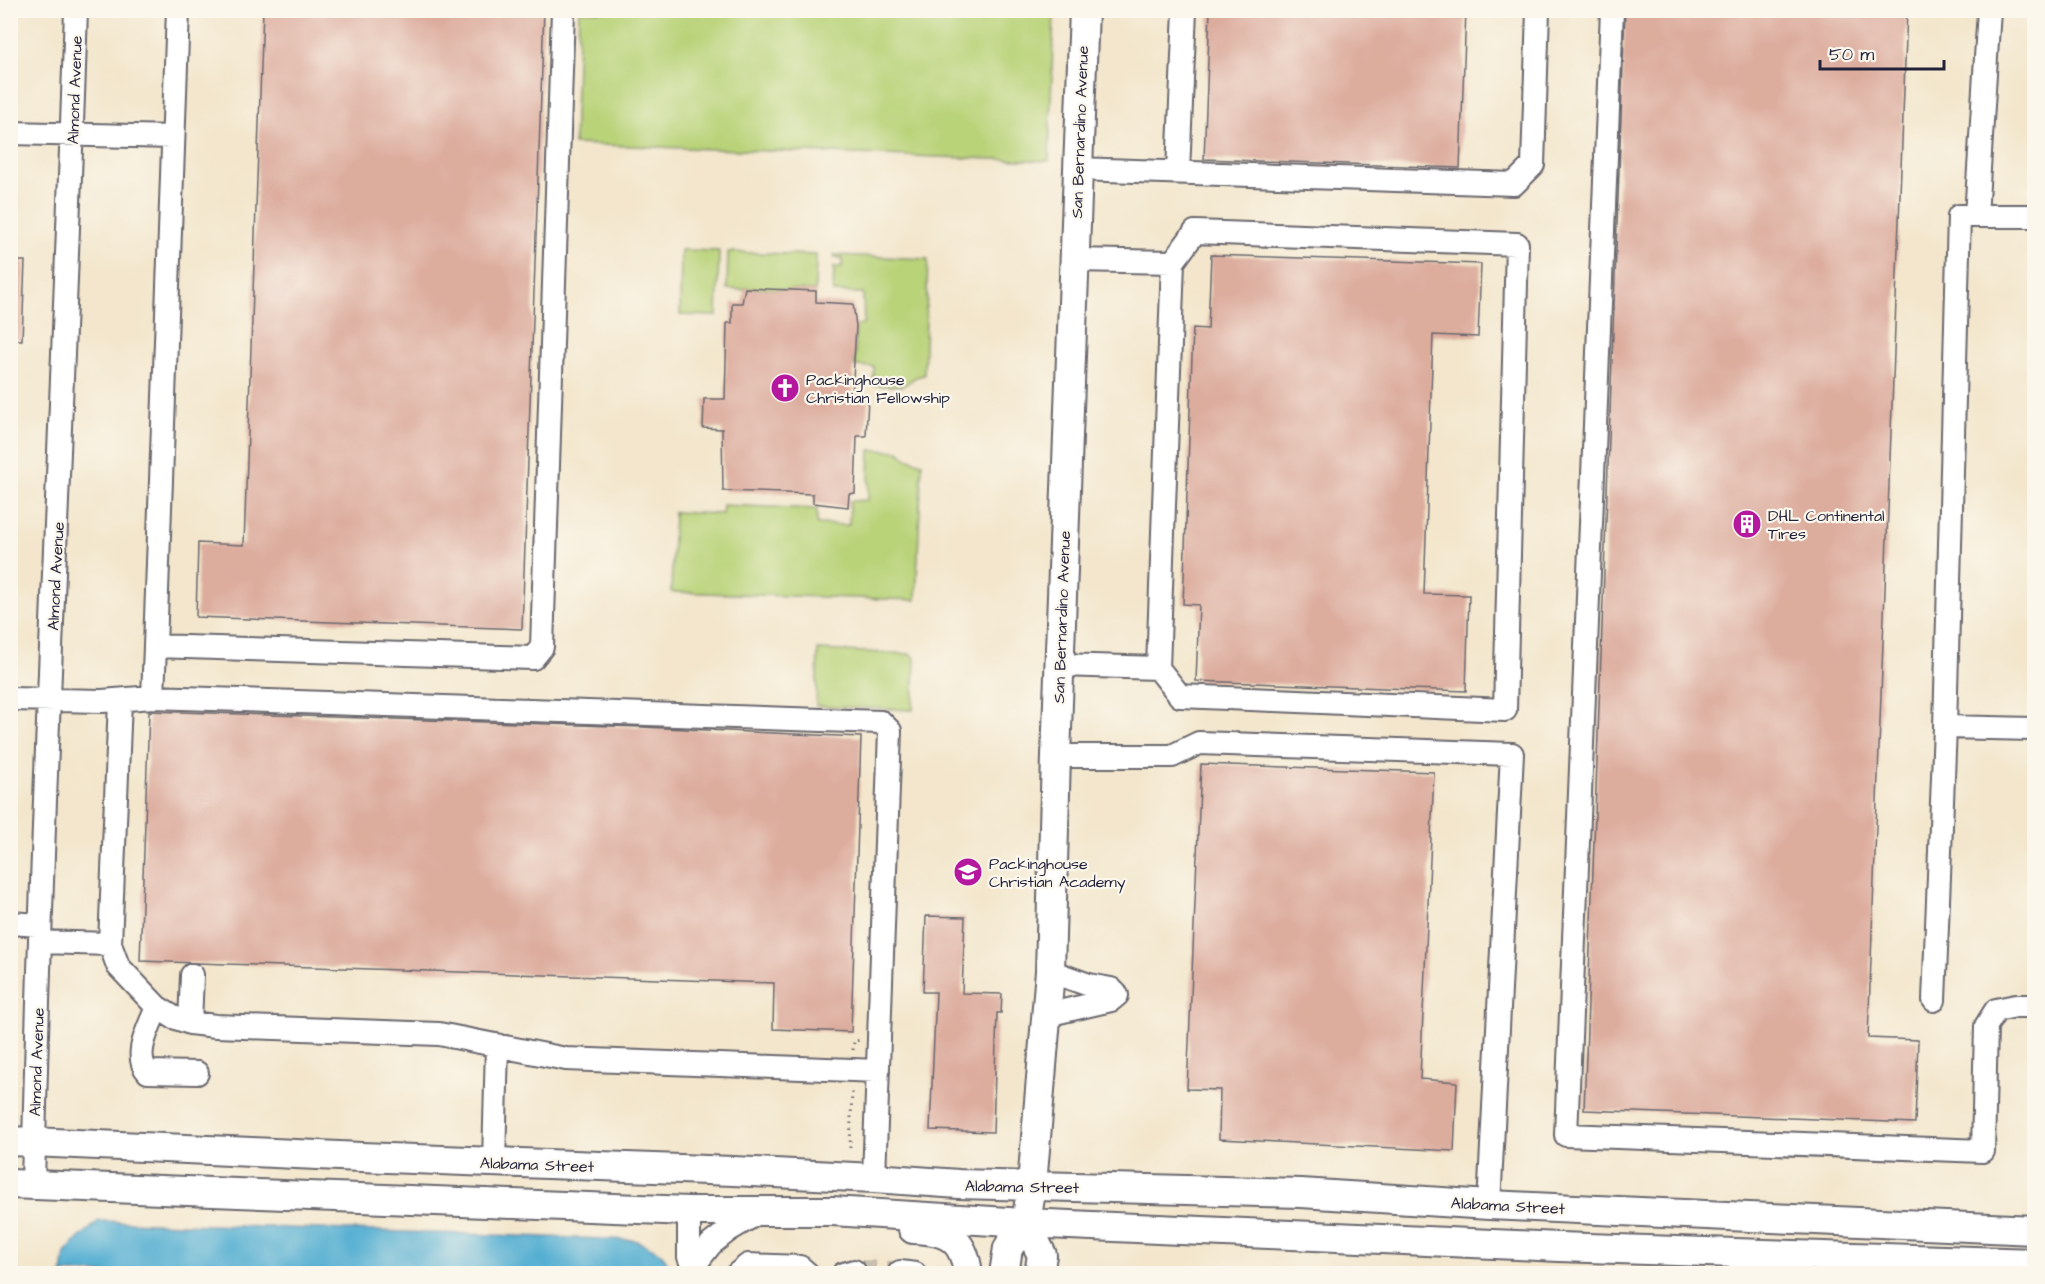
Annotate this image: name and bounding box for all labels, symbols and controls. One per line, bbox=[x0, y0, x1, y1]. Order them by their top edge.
scale bar bbox=[1820, 33, 1944, 71]
street label: Almond Avenue bbox=[62, 35, 88, 145]
text: 50 m bbox=[1829, 42, 1874, 67]
street label: San Bernardino Avenue bbox=[1066, 45, 1094, 219]
place label: Packinghouse Christian Fellowship bbox=[806, 369, 950, 409]
church icon: Packinghouse Christian Fellowship bbox=[769, 372, 801, 404]
place label: DHL Continental Tires bbox=[1768, 505, 1885, 545]
building icon: DHL Continental Tires bbox=[1731, 508, 1763, 540]
street label: Almond Avenue bbox=[42, 521, 70, 631]
street label: San Bernardino Avenue bbox=[1048, 530, 1076, 704]
place label: Packinghouse Christian Academy bbox=[989, 853, 1126, 894]
school or university icon: Packinghouse Christian Academy bbox=[952, 856, 984, 888]
street label: Almond Avenue bbox=[24, 1007, 50, 1117]
street label: Alabama Street bbox=[479, 1152, 595, 1178]
street label: Alabama Street bbox=[965, 1175, 1080, 1199]
street label: Alabama Street bbox=[1450, 1192, 1566, 1220]

